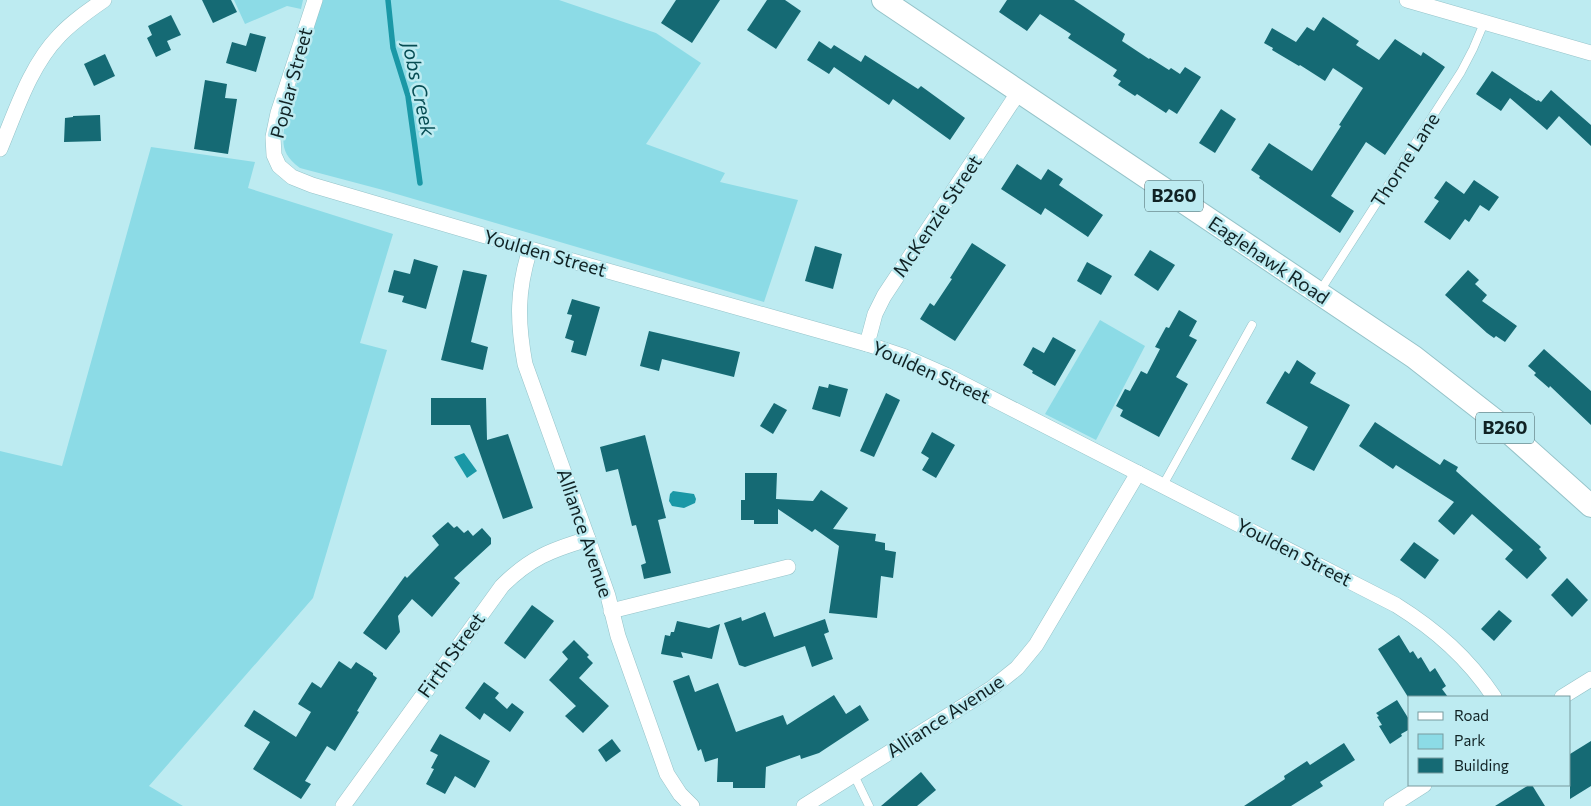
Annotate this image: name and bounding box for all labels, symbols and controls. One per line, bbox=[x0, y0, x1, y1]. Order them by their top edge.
street label: Poplar Street bbox=[265, 25, 316, 141]
water label: Jobs Creek bbox=[398, 38, 442, 139]
street label: Thorne Lane bbox=[1365, 108, 1444, 211]
street label: McKenzie Street bbox=[887, 150, 986, 281]
road number: B260 bbox=[1145, 180, 1203, 212]
street label: Eaglehawk Road bbox=[1205, 211, 1334, 308]
street label: Youlden Street bbox=[481, 224, 609, 281]
street label: Youlden Street bbox=[869, 335, 994, 408]
road number: B260 bbox=[1476, 412, 1534, 443]
street label: Alliance Avenue bbox=[553, 465, 618, 600]
street label: Youlden Street bbox=[1233, 513, 1356, 591]
street label: Firth Street bbox=[412, 608, 489, 702]
street label: Alliance Avenue bbox=[882, 669, 1008, 762]
legend bbox=[1408, 696, 1571, 786]
text: Road bbox=[1454, 706, 1489, 724]
text: Park bbox=[1454, 731, 1485, 749]
text: Building bbox=[1454, 756, 1509, 774]

